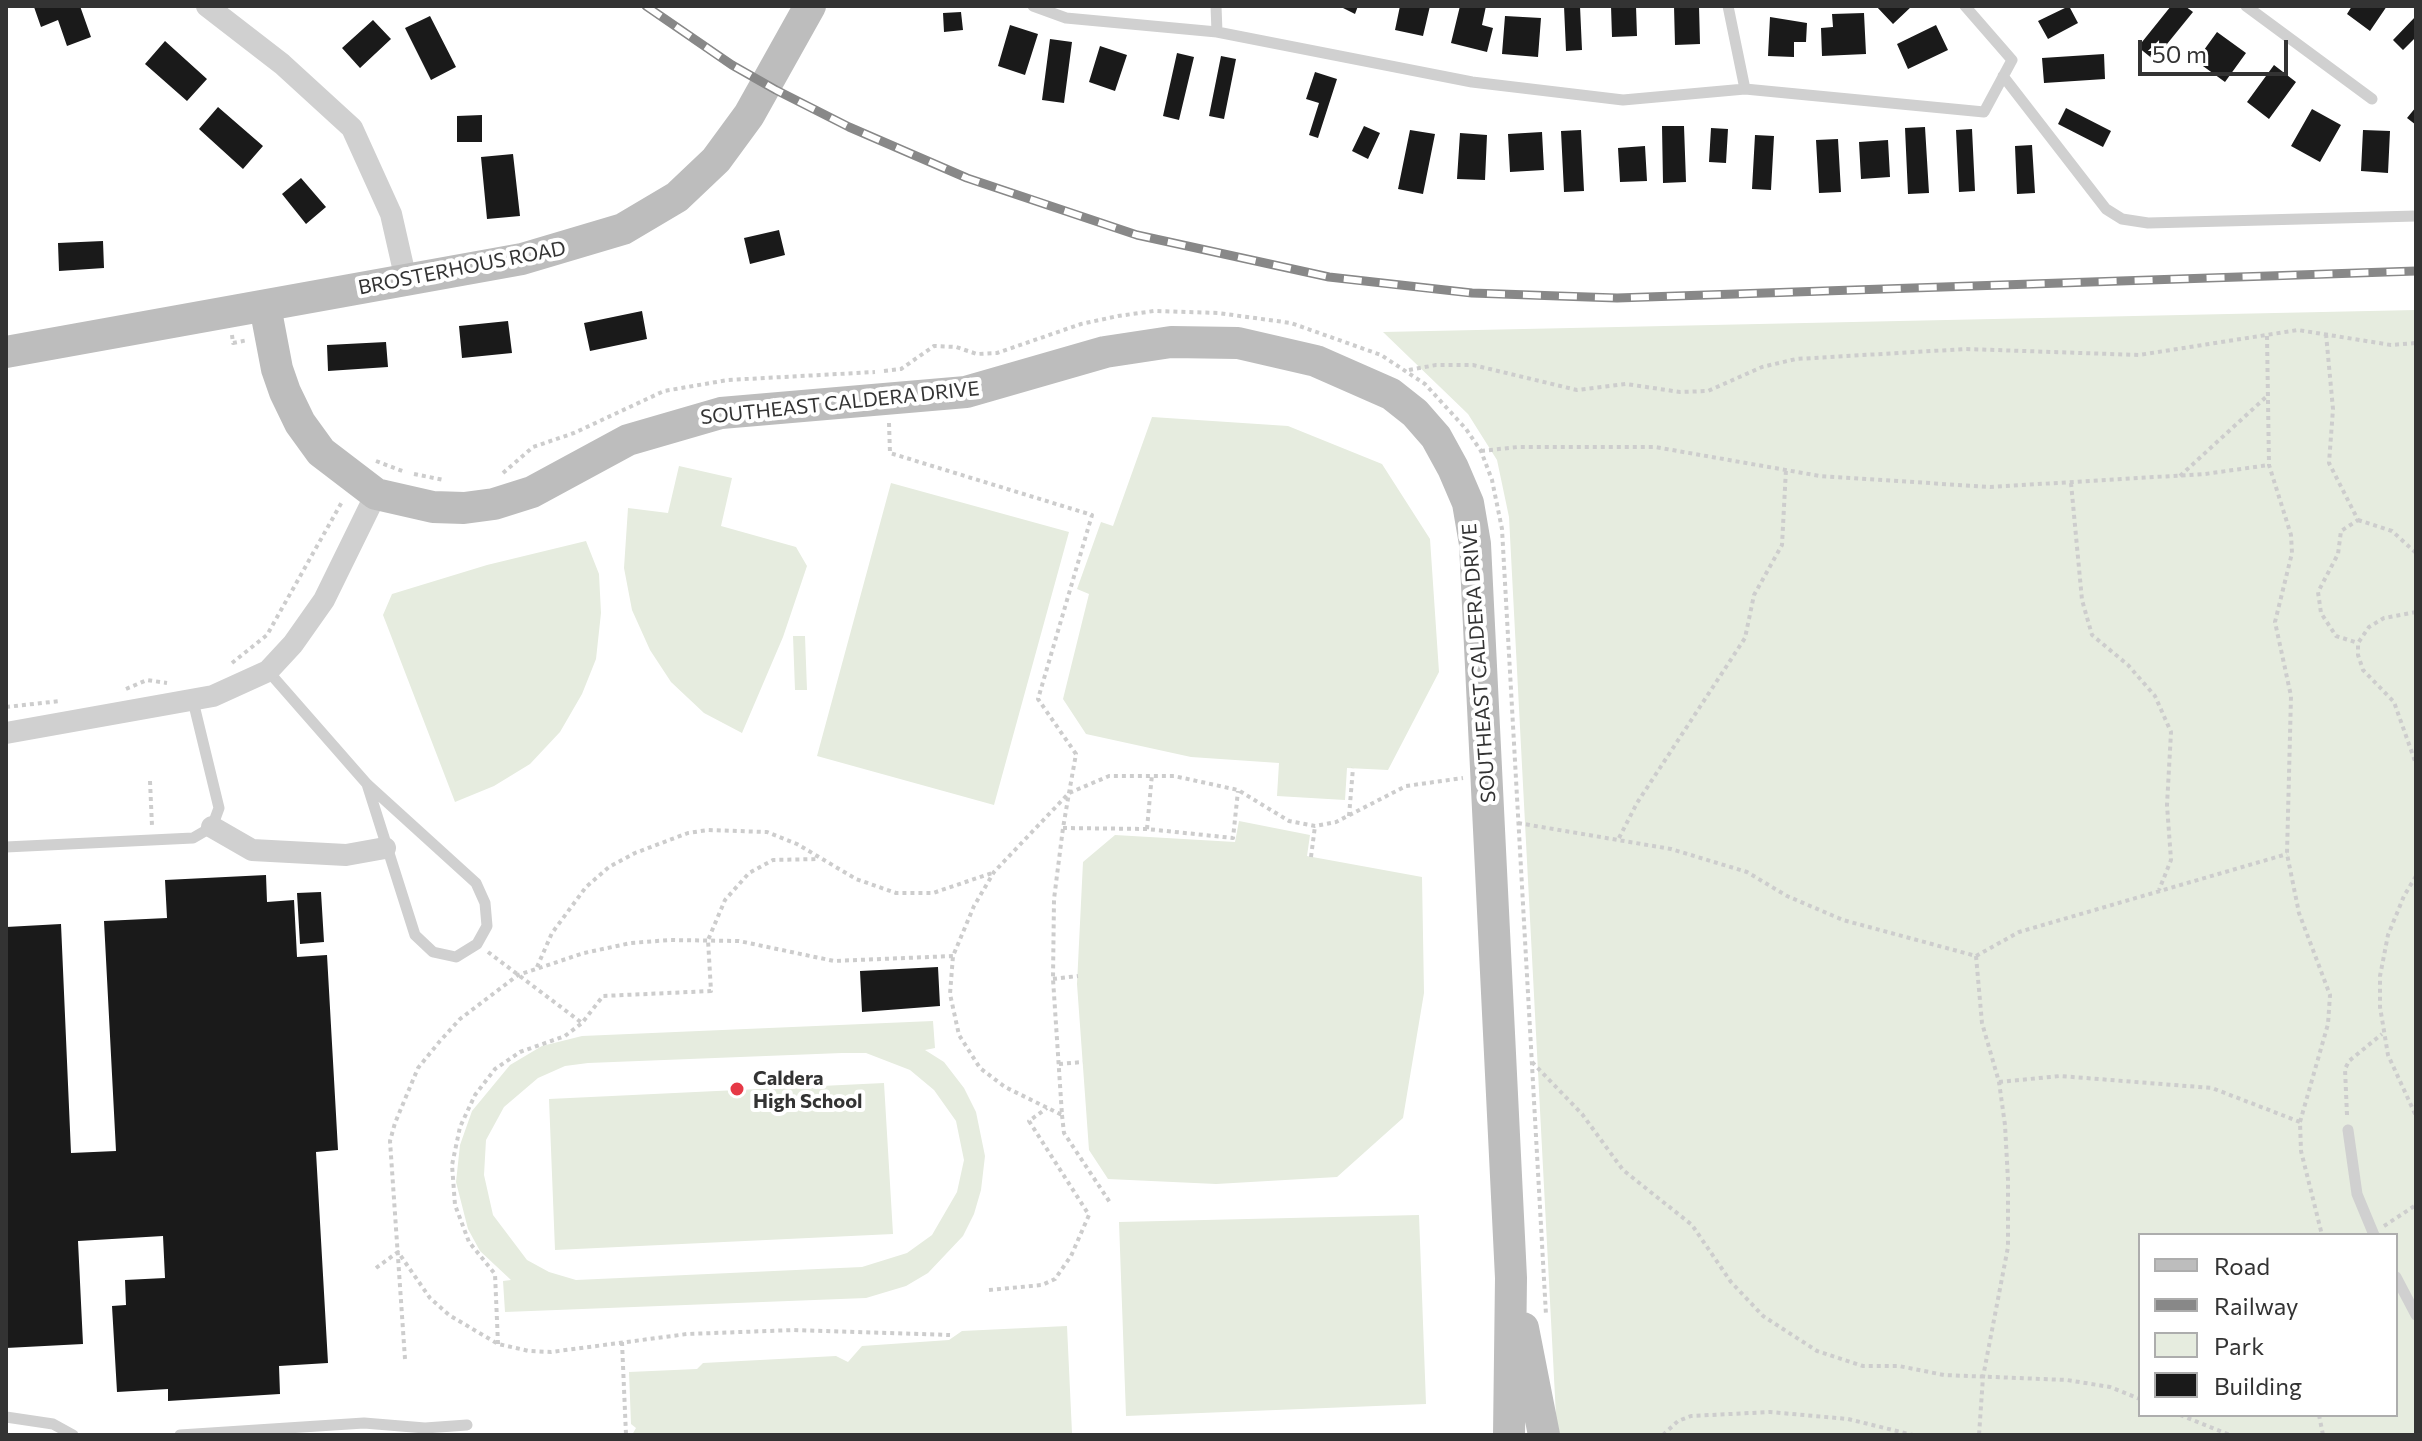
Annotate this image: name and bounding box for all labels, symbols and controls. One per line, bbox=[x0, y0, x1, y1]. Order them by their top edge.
scale bar bbox=[2142, 24, 2292, 74]
text: 50 m bbox=[2152, 39, 2207, 68]
street label: BROSTERHOUS ROAD bbox=[356, 236, 568, 300]
street label: SOUTHEAST CALDERA DRIVE bbox=[699, 376, 981, 430]
street label: SOUTHEAST CALDERA DRIVE bbox=[1457, 522, 1501, 804]
place label: Caldera High School bbox=[753, 1066, 863, 1113]
marker: Caldera High School bbox=[728, 1080, 746, 1098]
legend bbox=[2138, 1233, 2398, 1417]
text: Road bbox=[2214, 1251, 2270, 1280]
text: Railway bbox=[2214, 1291, 2299, 1320]
text: Park bbox=[2214, 1331, 2264, 1360]
text: Building bbox=[2214, 1371, 2302, 1400]

